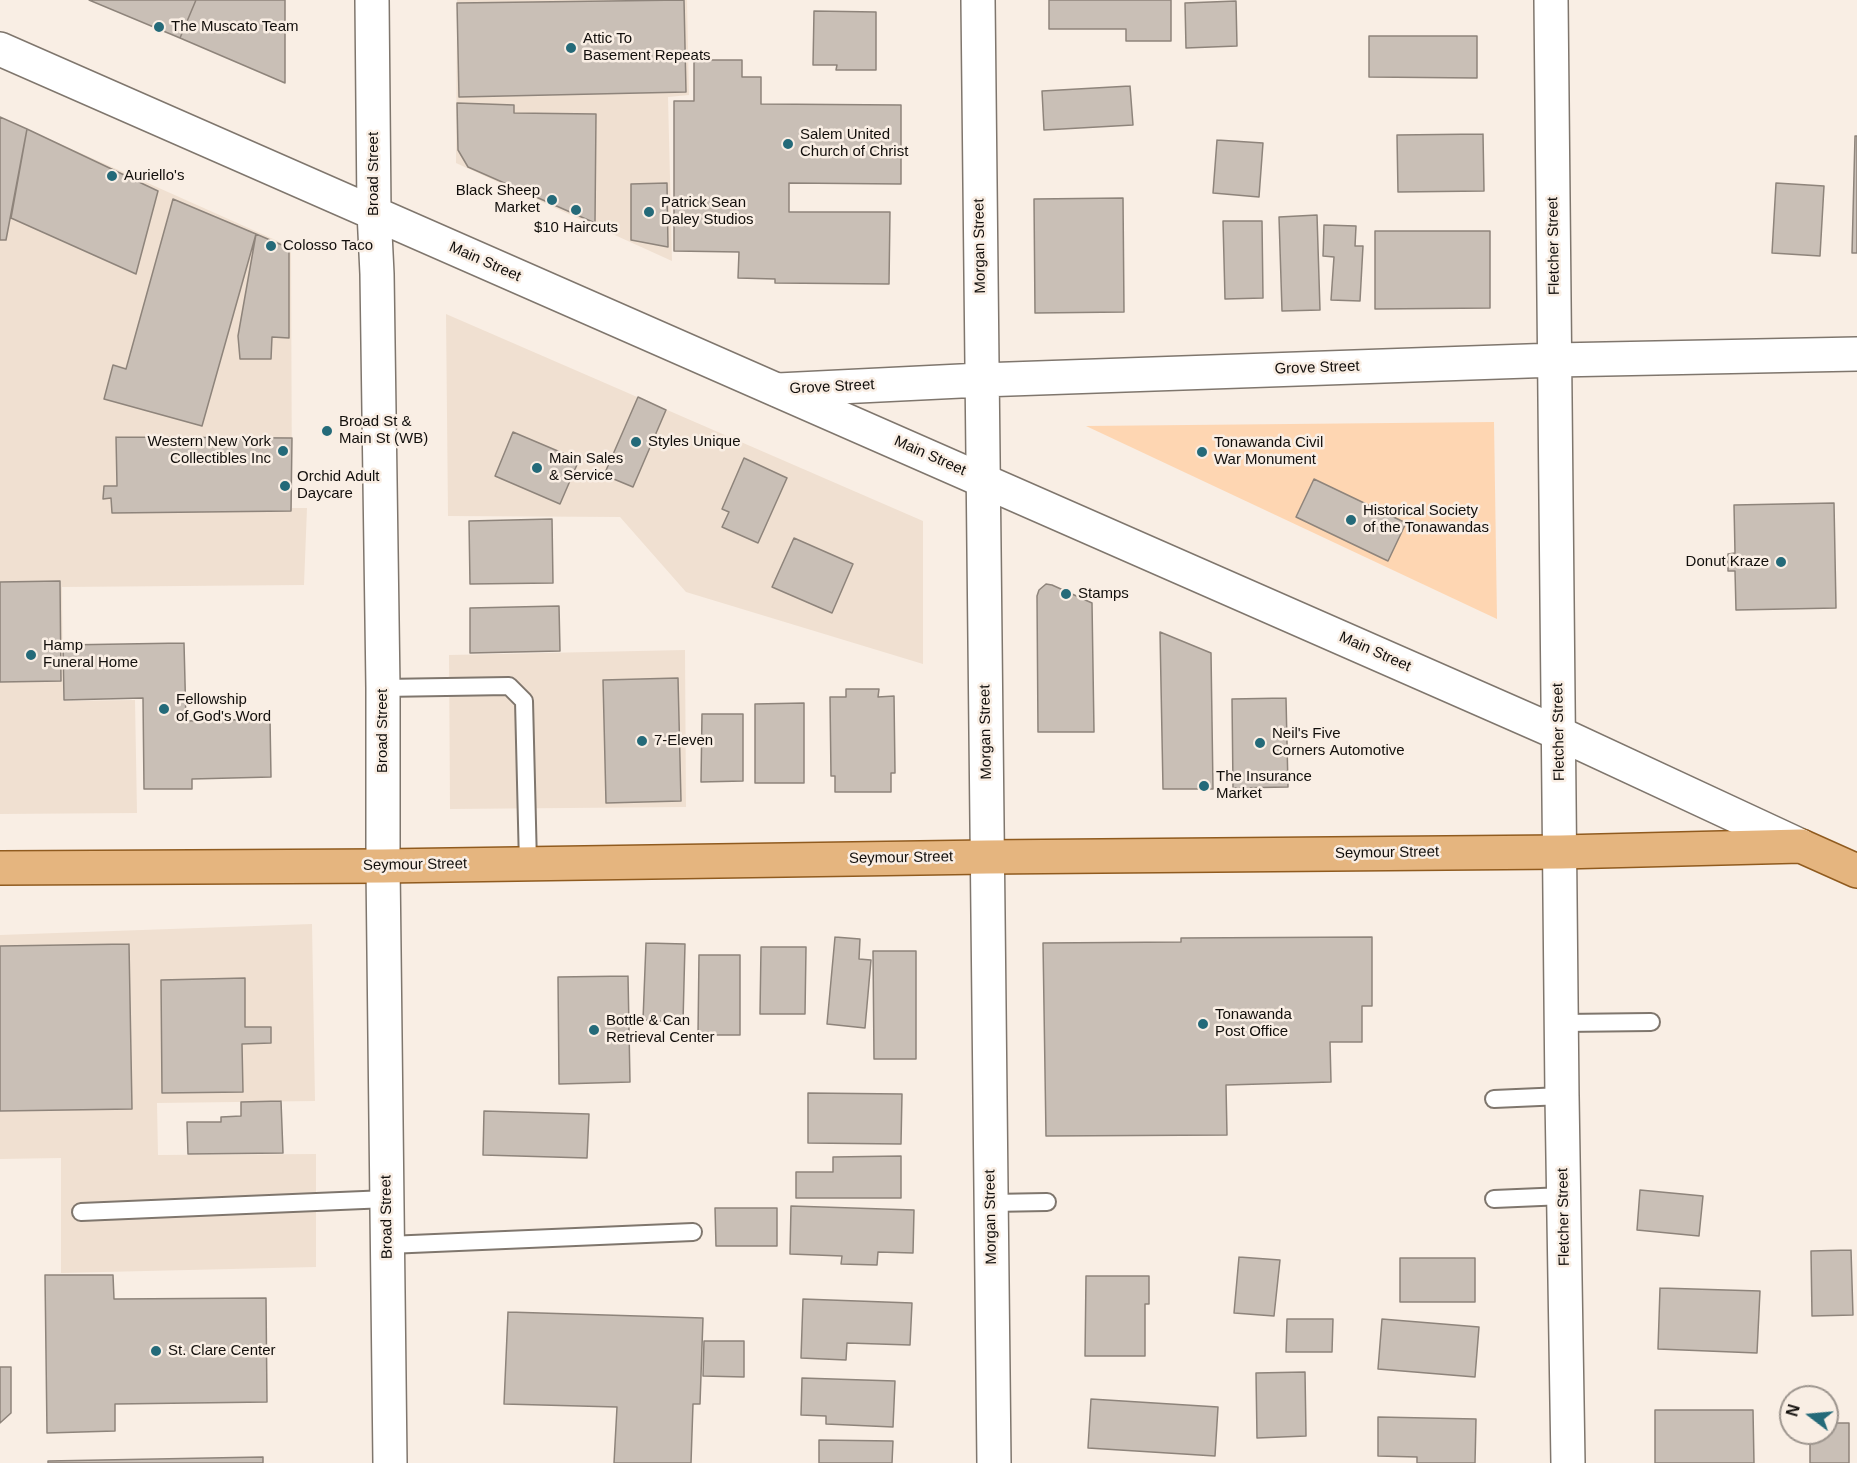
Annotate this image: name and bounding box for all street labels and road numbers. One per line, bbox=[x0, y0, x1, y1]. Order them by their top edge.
street label: Broad Street bbox=[365, 132, 383, 216]
street label: Fletcher Street bbox=[1544, 197, 1564, 295]
street label: Morgan Street bbox=[970, 198, 990, 294]
street label: Main Street bbox=[446, 238, 524, 286]
street label: Grove Street bbox=[1274, 358, 1360, 378]
street label: Grove Street bbox=[789, 376, 875, 398]
street label: Main Street bbox=[891, 432, 969, 480]
street label: Main Street bbox=[1336, 628, 1414, 676]
street label: Fletcher Street bbox=[1549, 683, 1569, 781]
street label: Morgan Street bbox=[976, 684, 996, 780]
street label: Broad Street bbox=[374, 689, 392, 773]
street label: Seymour Street bbox=[1335, 843, 1439, 863]
street label: Seymour Street bbox=[849, 848, 953, 868]
street label: Seymour Street bbox=[363, 855, 467, 875]
street label: Fletcher Street bbox=[1554, 1168, 1574, 1266]
street label: Morgan Street bbox=[981, 1169, 1001, 1265]
street label: Broad Street bbox=[377, 1175, 397, 1259]

